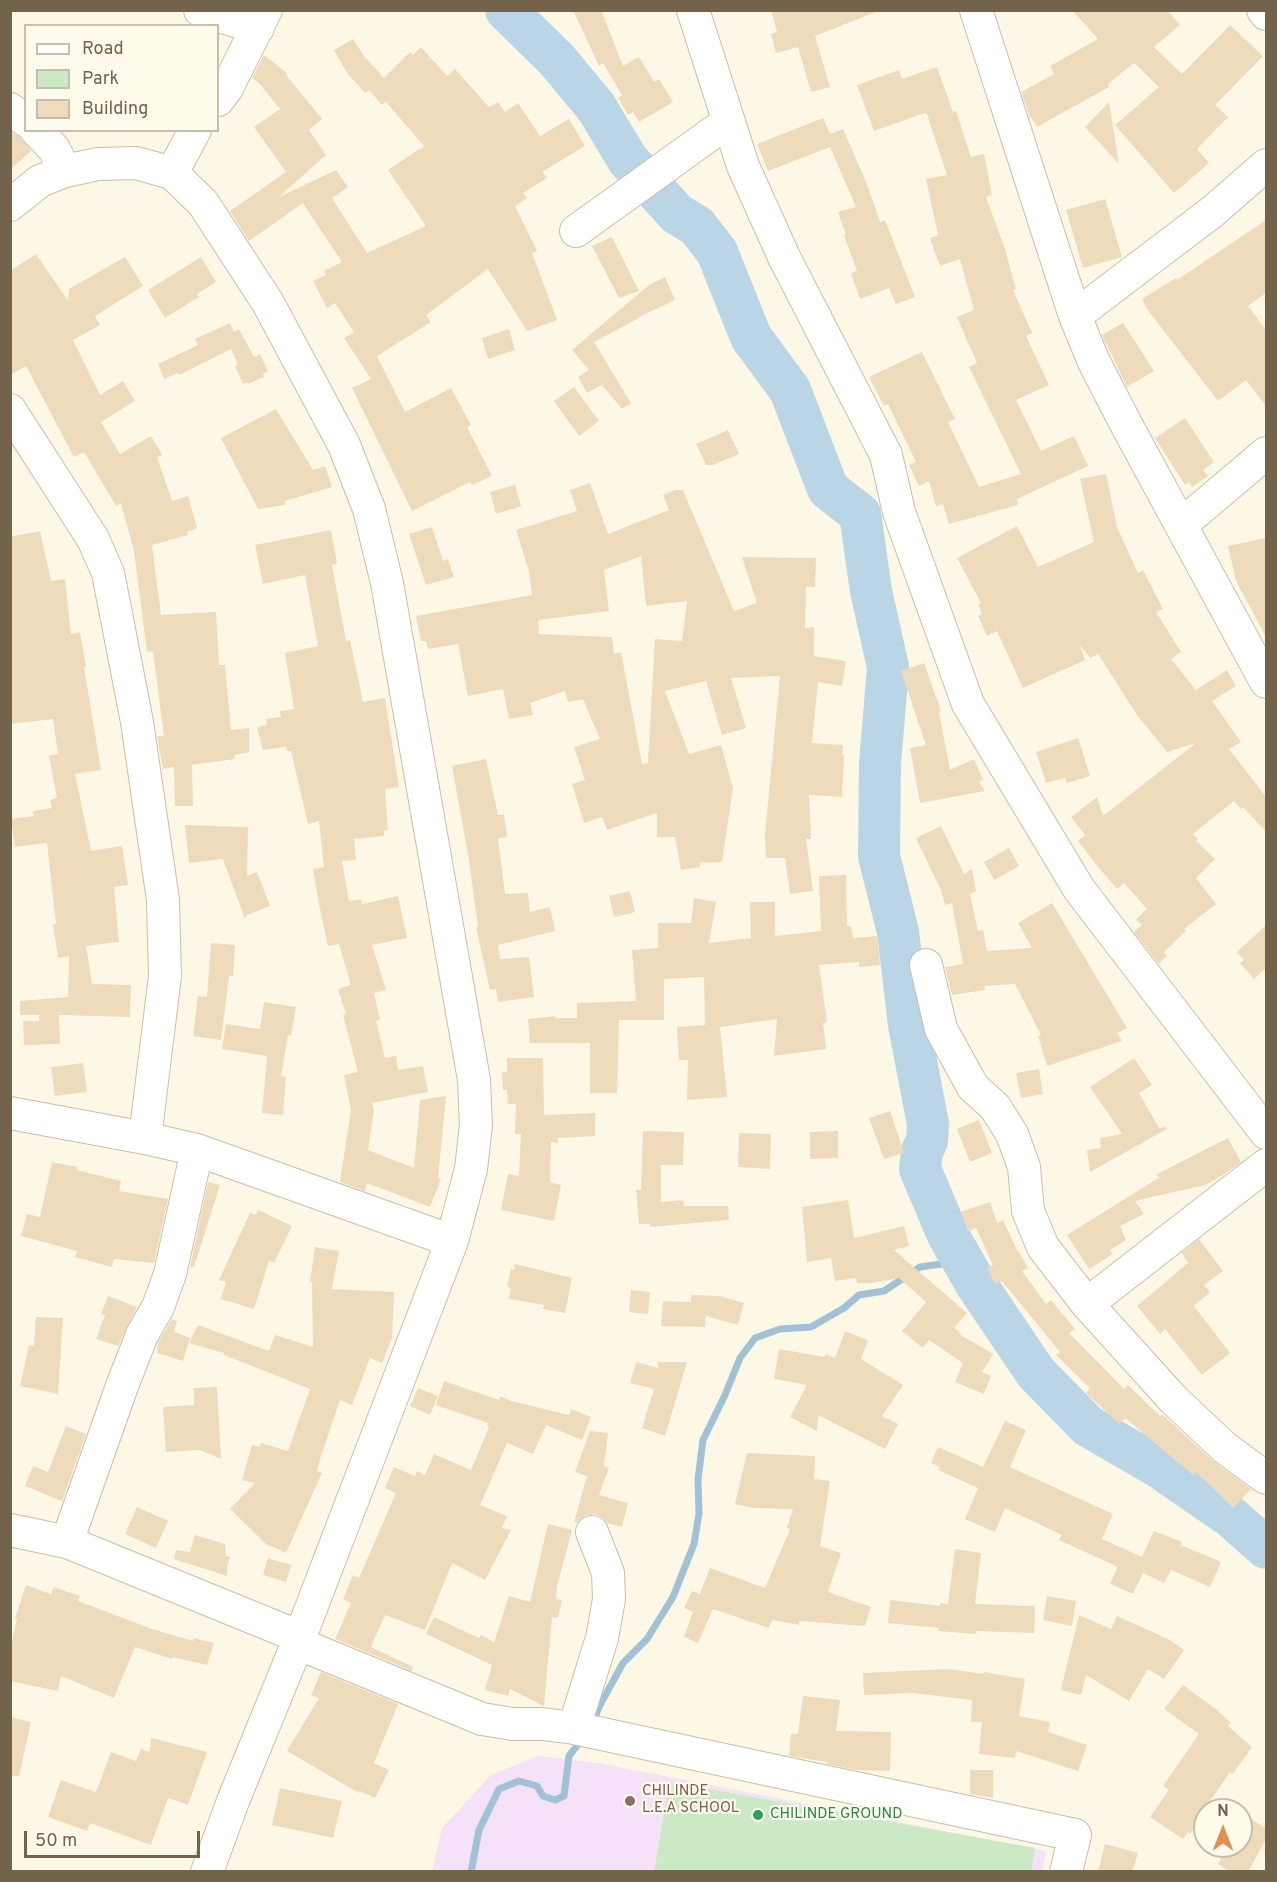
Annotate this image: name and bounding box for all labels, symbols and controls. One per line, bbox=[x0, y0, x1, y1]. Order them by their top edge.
legend bbox=[24, 24, 219, 132]
text: Road bbox=[82, 38, 124, 61]
text: Park bbox=[82, 68, 119, 91]
text: Building bbox=[82, 98, 148, 121]
place label: CHILINDE L.E.A SCHOOL bbox=[642, 1783, 739, 1818]
marker: CHILINDE L.E.A SCHOOL bbox=[623, 1794, 637, 1808]
north arrow bbox=[1193, 1798, 1253, 1858]
text: N bbox=[1217, 1802, 1229, 1822]
place label: CHILINDE GROUND bbox=[770, 1806, 902, 1824]
marker: CHILINDE GROUND bbox=[751, 1808, 765, 1822]
scale bar bbox=[27, 1819, 202, 1857]
text: 50 m bbox=[35, 1830, 77, 1853]

